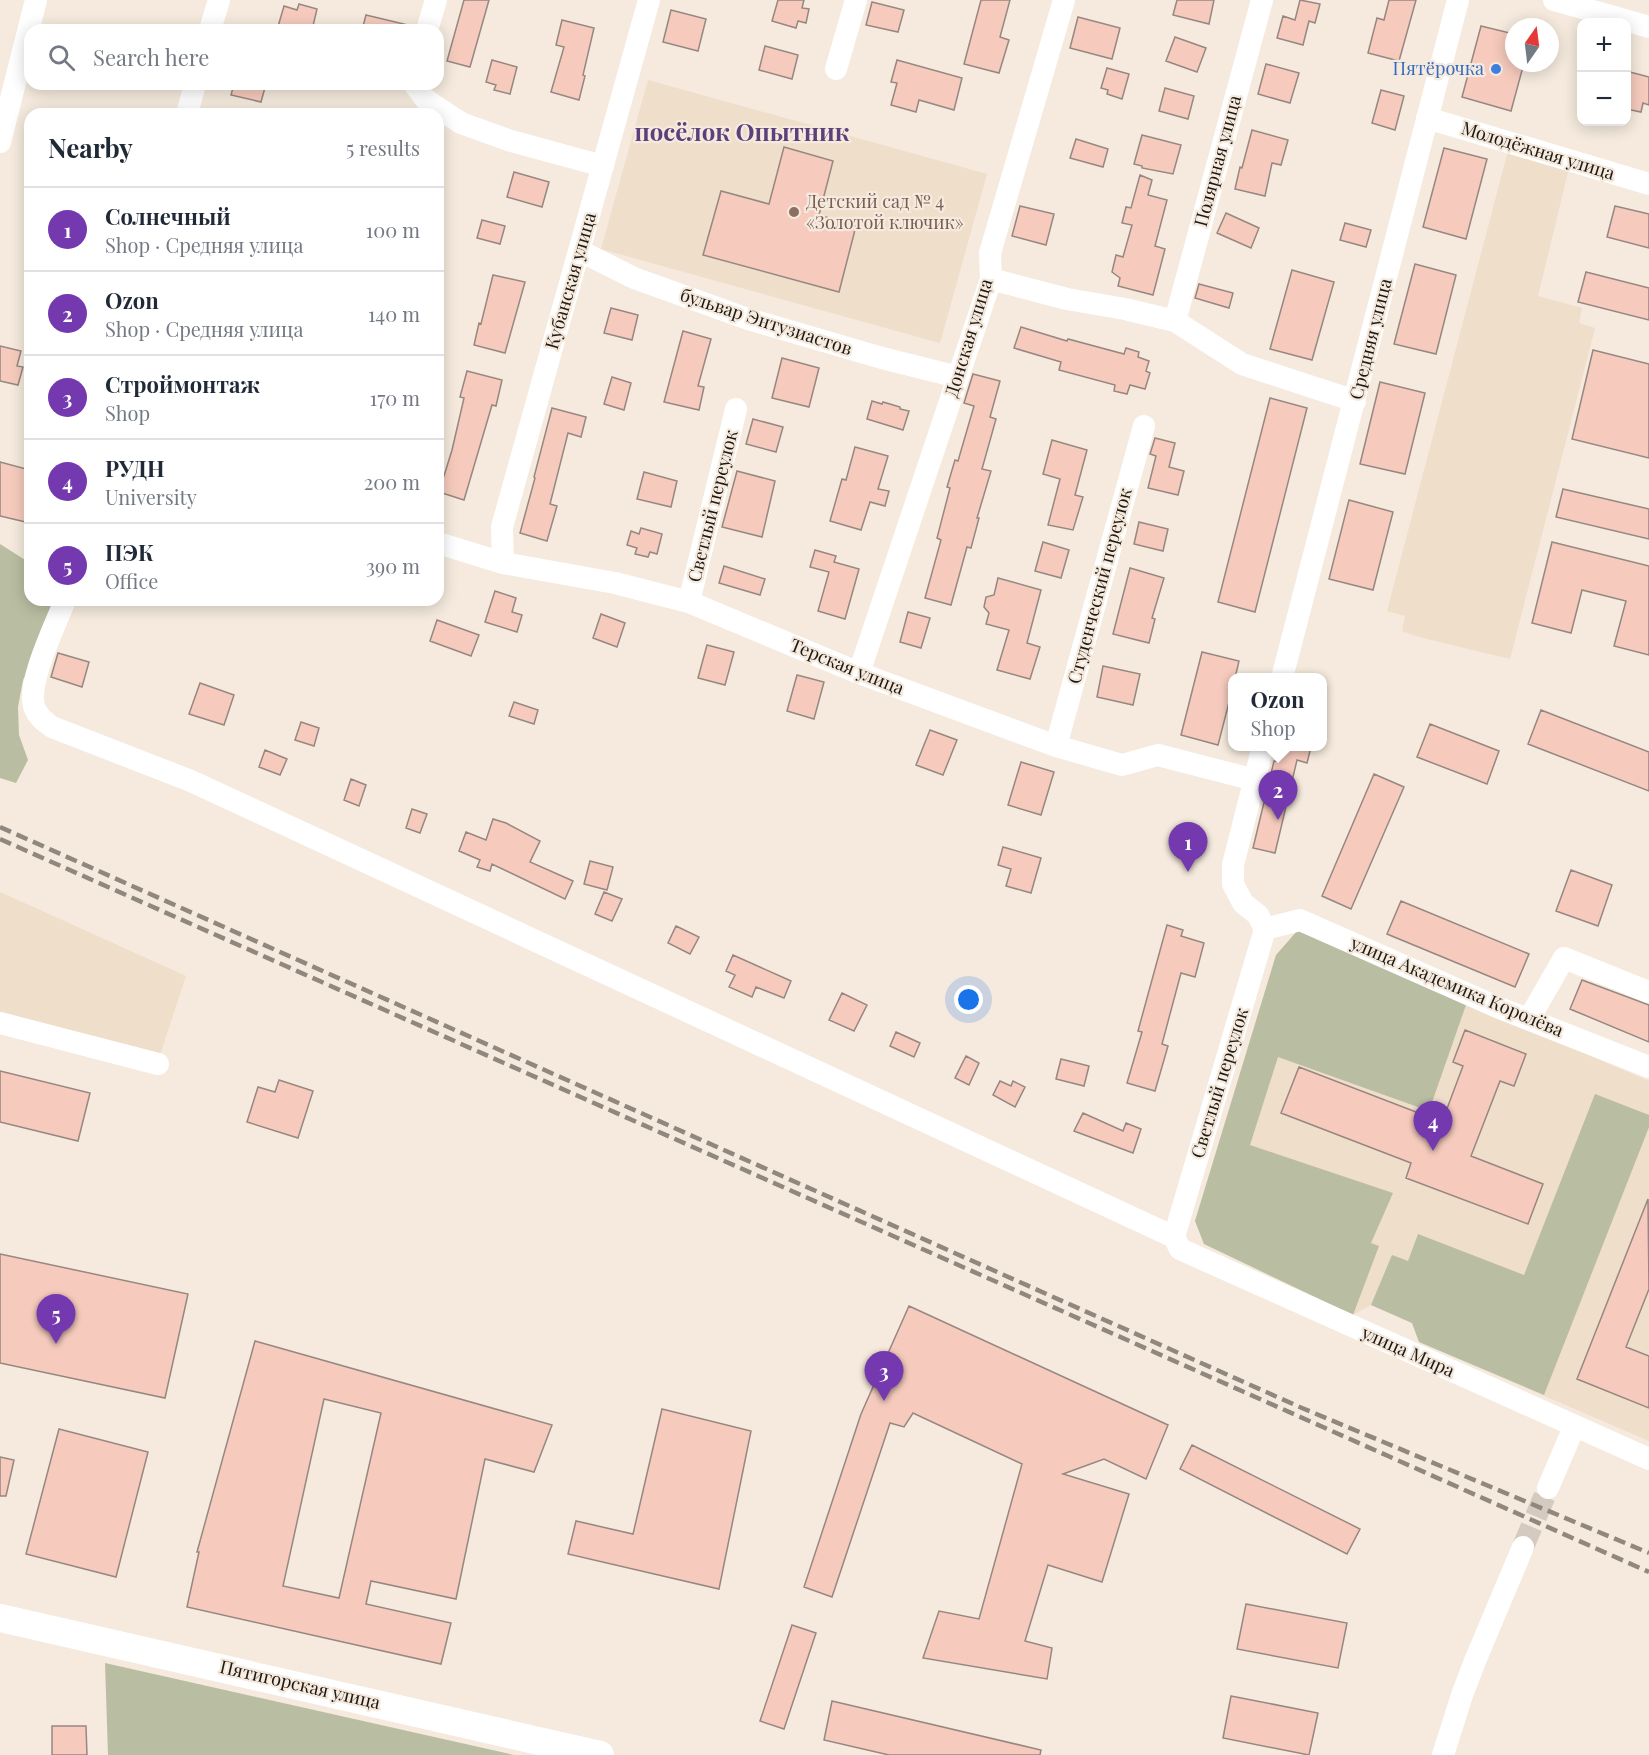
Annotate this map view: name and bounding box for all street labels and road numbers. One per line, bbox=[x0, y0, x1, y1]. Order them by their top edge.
street label: Полярная улица bbox=[1188, 92, 1246, 229]
street label: Молодёжная улица bbox=[1459, 115, 1618, 185]
street label: Кубанская улица bbox=[539, 209, 601, 352]
street label: Донская улица bbox=[939, 276, 997, 400]
street label: Средняя улица bbox=[1343, 276, 1397, 402]
street label: бульвар Энтузиастов bbox=[677, 282, 856, 360]
street label: Светлый переулок bbox=[681, 427, 743, 584]
street label: Студенческий переулок bbox=[1061, 485, 1137, 686]
street label: Терская улица bbox=[787, 632, 908, 700]
street label: улица Академика Королёва bbox=[1346, 930, 1567, 1042]
street label: Светлый переулок bbox=[1185, 1004, 1253, 1161]
street label: улица Мира bbox=[1357, 1319, 1459, 1382]
street label: Пятигорская улица bbox=[218, 1654, 383, 1714]

